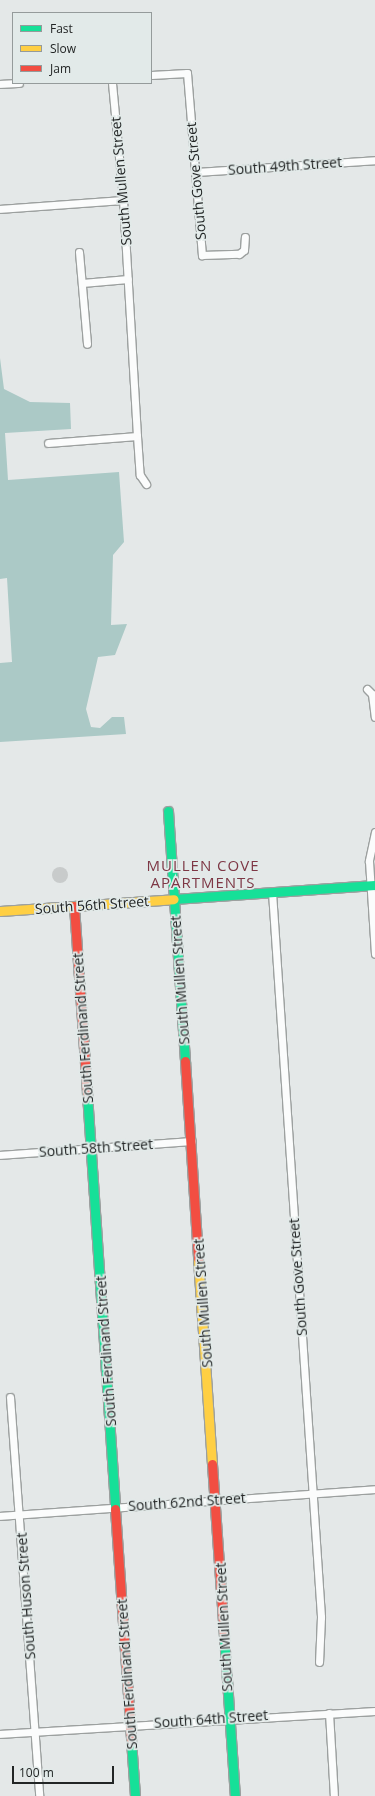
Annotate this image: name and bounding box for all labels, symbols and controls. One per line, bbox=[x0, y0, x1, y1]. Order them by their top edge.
legend bbox=[12, 12, 152, 84]
text: Fast bbox=[50, 20, 73, 37]
text: Slow bbox=[50, 40, 76, 57]
text: Jam bbox=[50, 60, 71, 77]
street label: South Mullen Street bbox=[107, 116, 135, 246]
street label: South Gove Street bbox=[182, 121, 210, 241]
street label: South 49th Street bbox=[227, 154, 343, 178]
district label: MULLEN COVE APARTMENTS bbox=[146, 856, 260, 891]
street label: South 56th Street bbox=[34, 893, 150, 917]
street label: South Mullen Street bbox=[167, 915, 193, 1045]
street label: South Ferdinand Street bbox=[69, 952, 97, 1104]
street label: South 58th Street bbox=[38, 1136, 154, 1160]
street label: South Gove Street bbox=[286, 1218, 310, 1336]
street label: South Mullen Street bbox=[190, 1238, 216, 1368]
street label: South Ferdinand Street bbox=[92, 1275, 120, 1427]
street label: South 62nd Street bbox=[128, 1490, 246, 1514]
street label: South Huson Street bbox=[13, 1532, 39, 1660]
street label: South Mullen Street bbox=[212, 1562, 236, 1692]
street label: South Ferdinand Street bbox=[113, 1598, 141, 1750]
street label: South 64th Street bbox=[153, 1707, 269, 1731]
scale bar bbox=[14, 1758, 116, 1784]
text: 100 m bbox=[19, 1764, 54, 1781]

